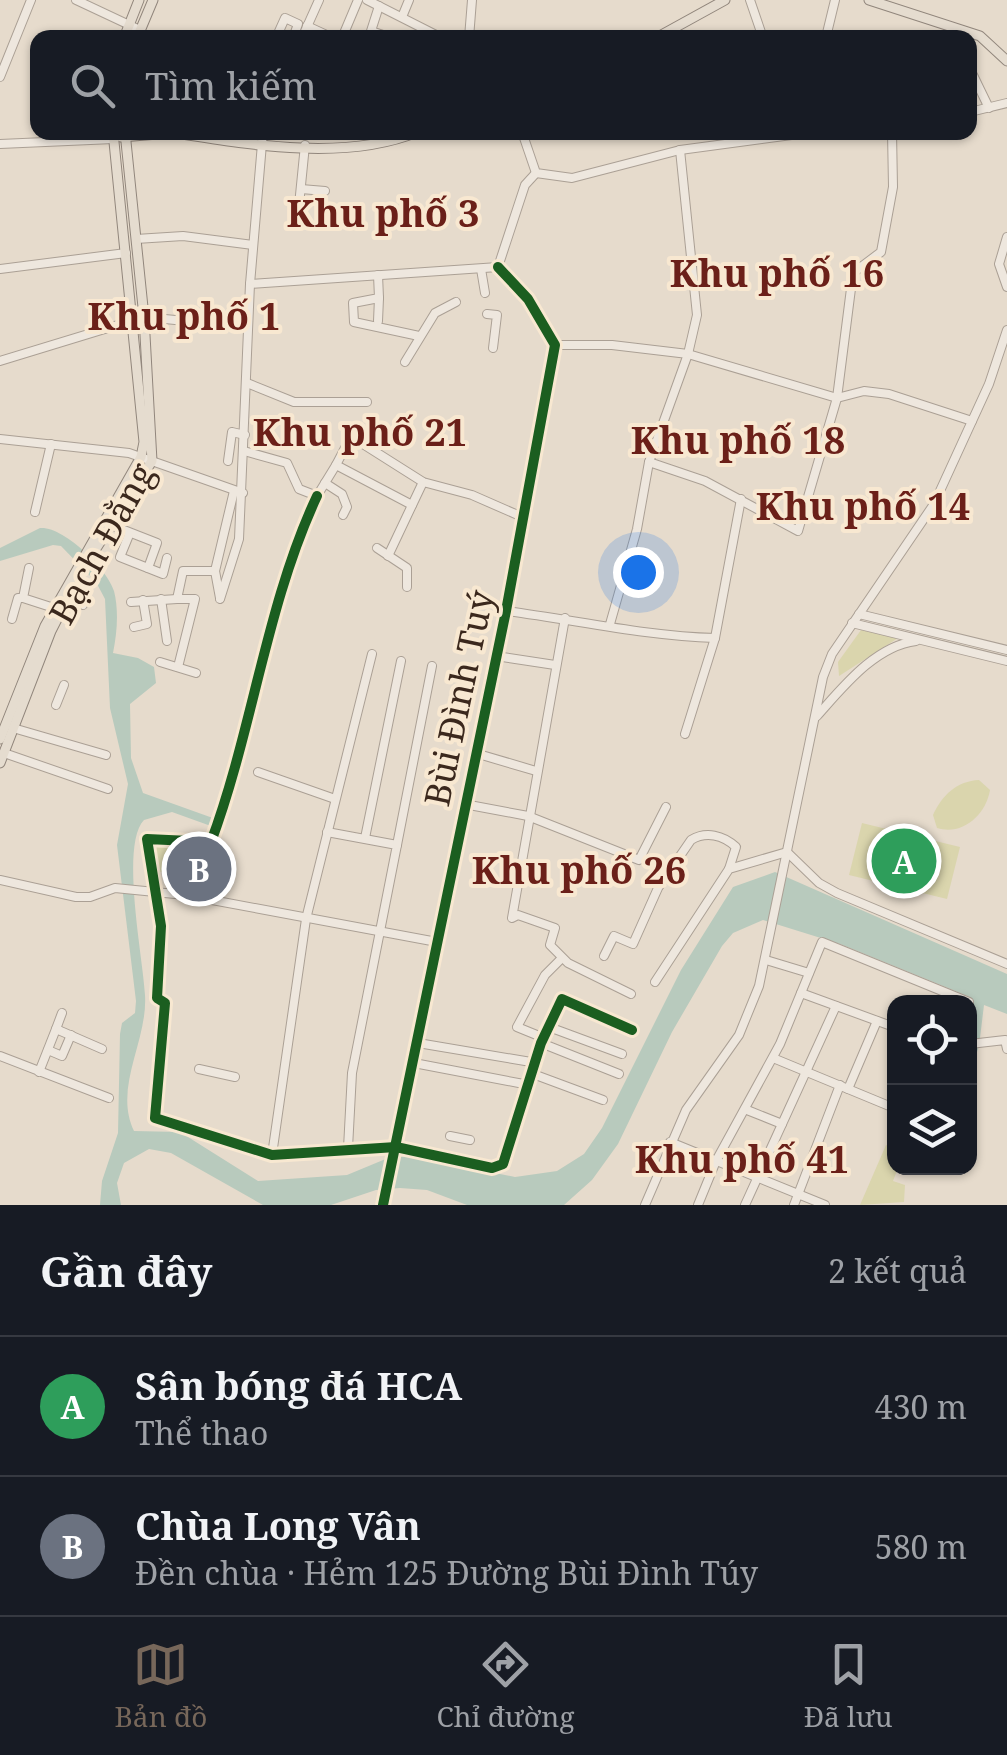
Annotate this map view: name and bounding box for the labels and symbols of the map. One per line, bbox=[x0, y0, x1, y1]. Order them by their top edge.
district label: Khu phố 3 bbox=[286, 186, 480, 238]
district label: Khu phố 16 bbox=[670, 246, 884, 298]
district label: Khu phố 1 bbox=[87, 289, 281, 341]
district label: Khu phố 21 bbox=[253, 405, 467, 457]
district label: Khu phố 18 bbox=[631, 413, 845, 465]
street label: Bạch Đằng bbox=[37, 454, 165, 632]
district label: Khu phố 14 bbox=[756, 479, 970, 531]
your location bbox=[613, 547, 664, 598]
street label: Bùi Đình Tuý bbox=[412, 586, 504, 810]
pin: A bbox=[872, 824, 936, 898]
pin: B bbox=[166, 832, 232, 906]
district label: Khu phố 26 bbox=[472, 843, 686, 895]
district label: Khu phố 41 bbox=[635, 1132, 849, 1184]

